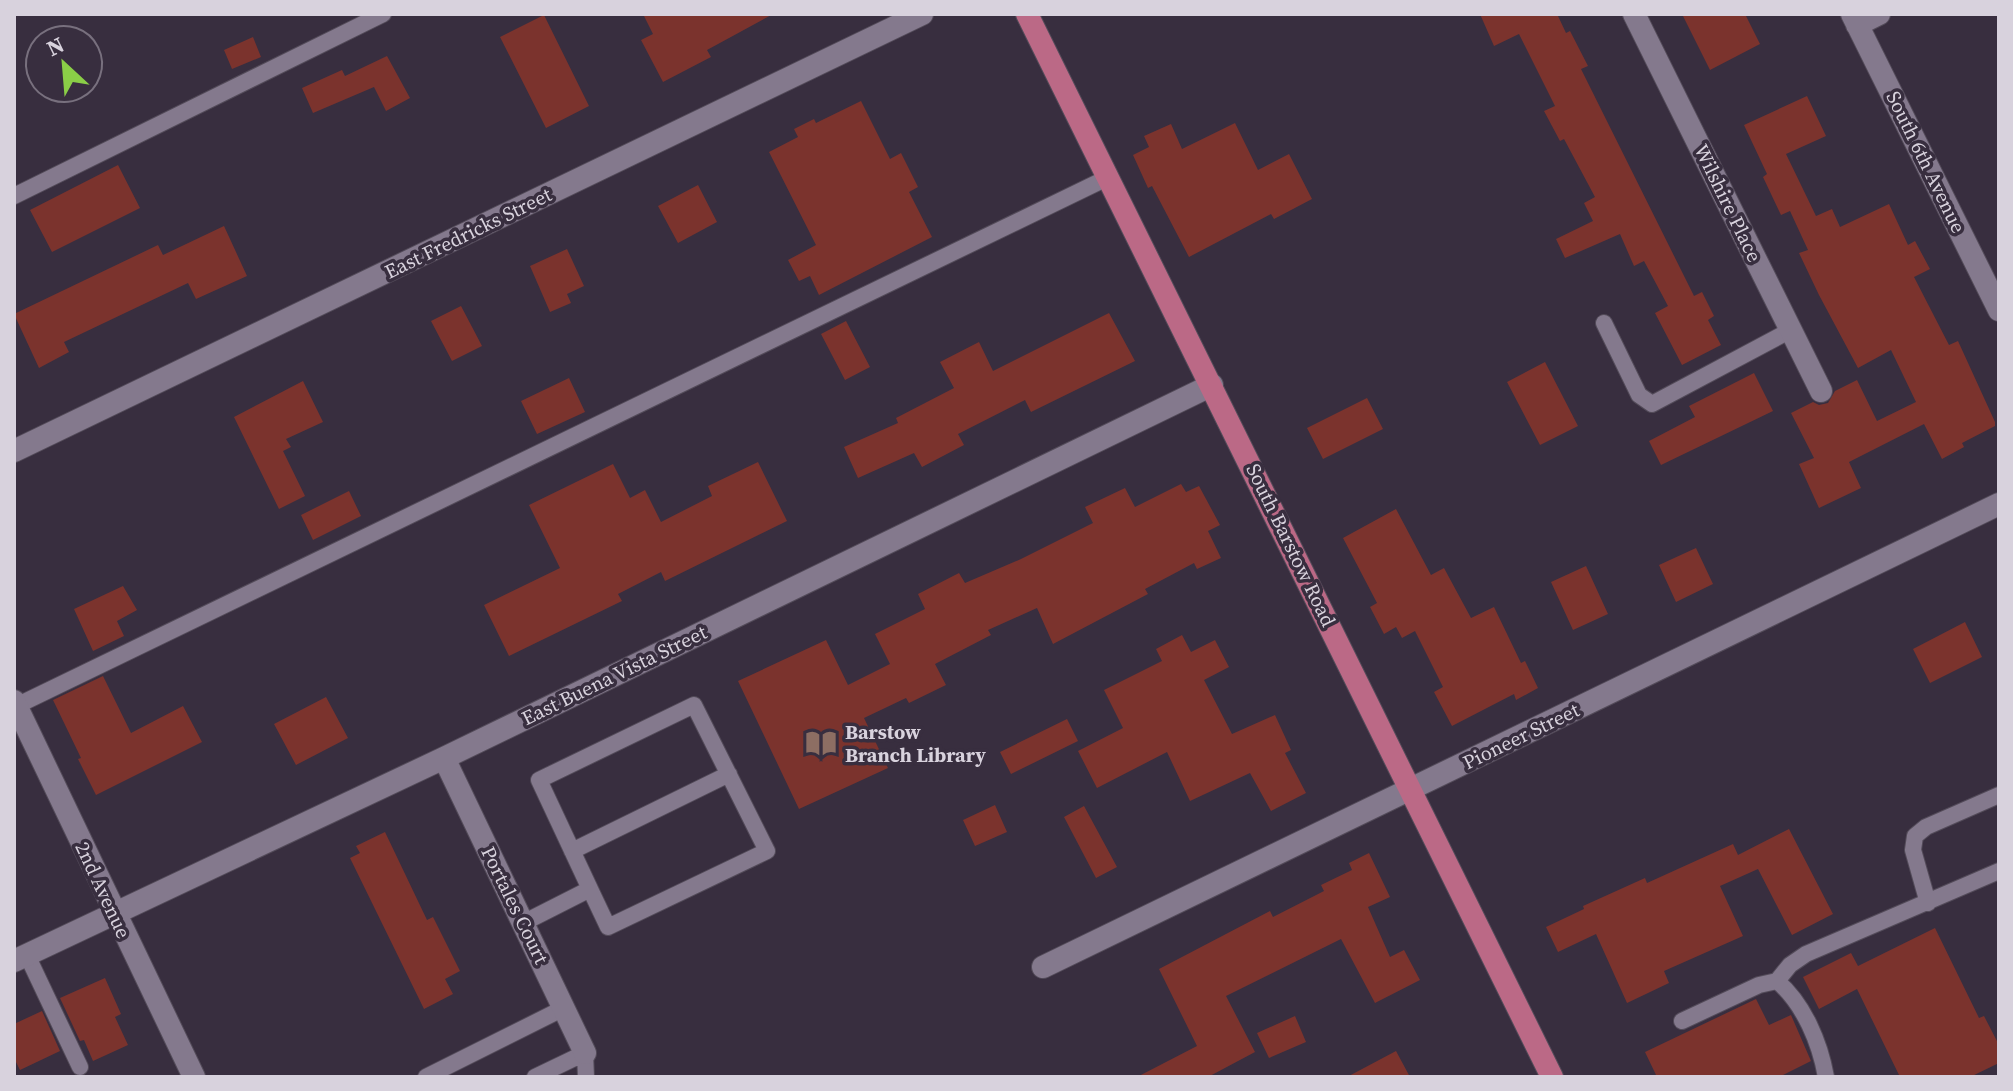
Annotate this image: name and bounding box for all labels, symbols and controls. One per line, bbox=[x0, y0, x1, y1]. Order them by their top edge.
north arrow bbox=[24, 24, 104, 104]
text: N bbox=[41, 29, 69, 63]
street label: South 6th Avenue bbox=[1880, 86, 1972, 238]
street label: Wilshire Place bbox=[1687, 139, 1769, 267]
street label: East Fredricks Street bbox=[380, 180, 557, 286]
street label: South Barstow Road bbox=[1239, 459, 1343, 632]
street label: East Buena Vista Street bbox=[517, 618, 712, 732]
street label: Pioneer Street bbox=[1458, 696, 1584, 776]
place label: Barstow Branch Library bbox=[845, 718, 986, 769]
library icon: Barstow Branch Library bbox=[804, 726, 838, 760]
street label: 2nd Avenue bbox=[68, 837, 138, 943]
street label: Portales Court bbox=[474, 841, 556, 969]

